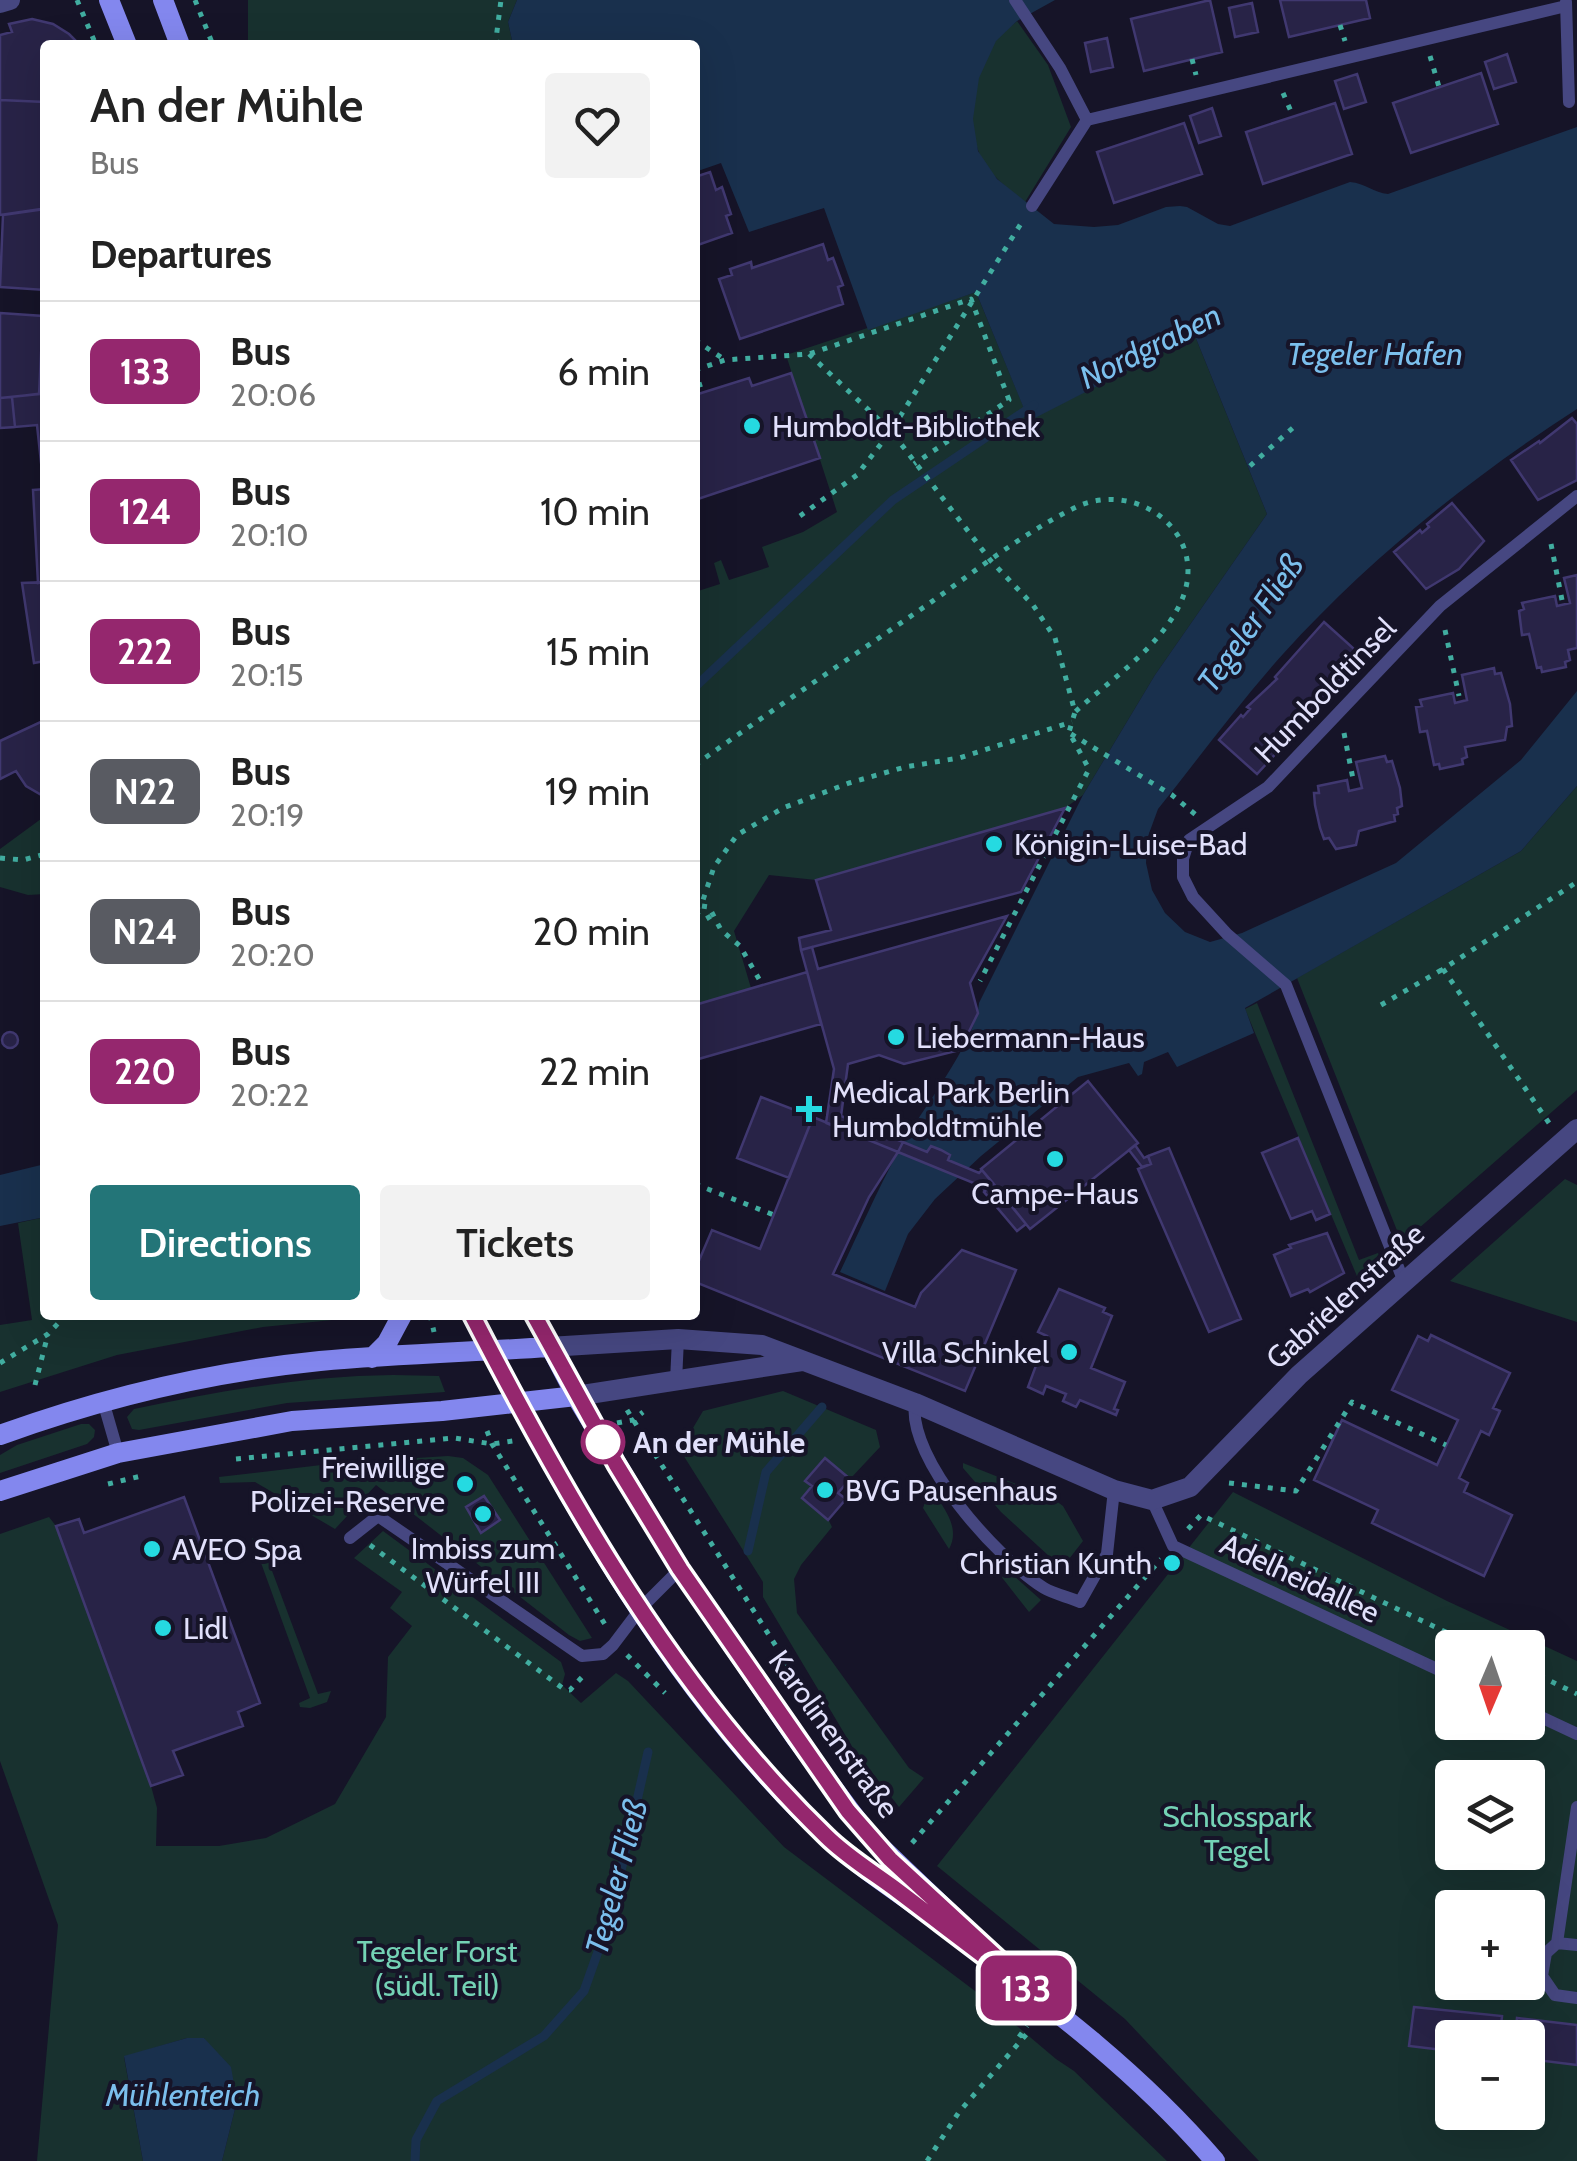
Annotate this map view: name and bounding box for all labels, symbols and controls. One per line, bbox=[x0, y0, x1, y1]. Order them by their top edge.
button: heart bbox=[545, 73, 650, 178]
text: An der Mühle bbox=[90, 76, 363, 134]
text: Bus bbox=[90, 143, 139, 182]
text: Departures bbox=[90, 231, 272, 278]
water label: Nordgraben bbox=[1073, 295, 1227, 397]
text: Bus bbox=[230, 328, 291, 375]
water label: Tegeler Hafen bbox=[1287, 334, 1463, 373]
text: 6 min bbox=[557, 348, 650, 395]
text: 133 bbox=[120, 350, 170, 393]
text: 20:06 bbox=[230, 375, 316, 414]
place label: Humboldt-Bibliothek bbox=[772, 408, 1041, 445]
marker: Humboldt-Bibliothek bbox=[741, 415, 763, 437]
text: Bus bbox=[230, 468, 291, 515]
text: 10 min bbox=[540, 488, 650, 535]
text: 124 bbox=[118, 490, 172, 533]
text: 20:10 bbox=[230, 515, 309, 554]
water label: Tegeler Fließ bbox=[1188, 547, 1312, 699]
text: Bus bbox=[230, 608, 291, 655]
street label: Humboldtinsel bbox=[1246, 610, 1404, 770]
text: 15 min bbox=[546, 628, 650, 675]
text: 222 bbox=[117, 630, 173, 673]
text: 20:15 bbox=[230, 655, 304, 694]
text: Bus bbox=[230, 748, 291, 795]
text: 19 min bbox=[545, 768, 650, 815]
text: N22 bbox=[114, 770, 176, 813]
text: 20:19 bbox=[230, 795, 304, 834]
place label: Königin-Luise-Bad bbox=[1014, 826, 1247, 863]
marker: Königin-Luise-Bad bbox=[983, 833, 1005, 855]
text: Bus bbox=[230, 888, 291, 935]
text: 20 min bbox=[532, 908, 650, 955]
text: N24 bbox=[113, 910, 178, 953]
text: 20:20 bbox=[230, 935, 315, 974]
place label: Liebermann-Haus bbox=[916, 1019, 1145, 1056]
marker: Liebermann-Haus bbox=[885, 1026, 907, 1048]
text: Bus bbox=[230, 1028, 291, 1075]
text: 22 min bbox=[539, 1048, 650, 1095]
text: 220 bbox=[114, 1050, 176, 1093]
place label: Medical Park Berlin Humboldtmühle bbox=[832, 1074, 1070, 1145]
text: 20:22 bbox=[230, 1075, 309, 1114]
marker: Medical Park Berlin Humboldtmühle bbox=[796, 1096, 822, 1122]
marker: Campe-Haus bbox=[1044, 1148, 1066, 1170]
place label: Campe-Haus bbox=[971, 1175, 1139, 1212]
button: Directions bbox=[90, 1185, 360, 1300]
button: Tickets bbox=[380, 1185, 650, 1300]
street label: Gabrielenstraße bbox=[1258, 1215, 1432, 1377]
place label: Villa Schinkel bbox=[882, 1334, 1049, 1371]
marker: Villa Schinkel bbox=[1058, 1341, 1080, 1363]
marker: An der Mühle bbox=[582, 1421, 624, 1463]
place label: An der Mühle bbox=[633, 1424, 805, 1461]
place label: Freiwillige Polizei-Reserve bbox=[250, 1449, 445, 1520]
place label: BVG Pausenhaus bbox=[845, 1472, 1058, 1509]
marker: Freiwillige Polizei-Reserve bbox=[454, 1473, 476, 1495]
marker: BVG Pausenhaus bbox=[814, 1479, 836, 1501]
marker: Imbiss zum Würfel III bbox=[472, 1503, 494, 1525]
street label: Adelheidallee bbox=[1215, 1525, 1385, 1631]
place label: Imbiss zum Würfel III bbox=[411, 1530, 555, 1601]
place label: AVEO Spa bbox=[172, 1531, 303, 1568]
marker: AVEO Spa bbox=[141, 1538, 163, 1560]
place label: Christian Kunth bbox=[960, 1545, 1152, 1582]
marker: Christian Kunth bbox=[1161, 1552, 1183, 1574]
place label: Lidl bbox=[183, 1610, 228, 1647]
marker: Lidl bbox=[152, 1617, 174, 1639]
north arrow bbox=[1435, 1630, 1545, 1740]
map controls bbox=[1435, 1630, 1545, 2130]
street label: Karolinenstraße bbox=[761, 1643, 907, 1825]
button: layers bbox=[1435, 1760, 1545, 1870]
water label: Tegeler Fließ bbox=[577, 1795, 655, 1959]
park label: Schlosspark Tegel bbox=[1162, 1798, 1312, 1869]
button: + bbox=[1435, 1890, 1545, 2000]
park label: Tegeler Forst (südl. Teil) bbox=[357, 1933, 517, 2004]
line badge: 133 bbox=[968, 1956, 1084, 2020]
text: 133 bbox=[1001, 1967, 1051, 2010]
button: − bbox=[1435, 2020, 1545, 2130]
water label: Mühlenteich bbox=[105, 2075, 260, 2114]

